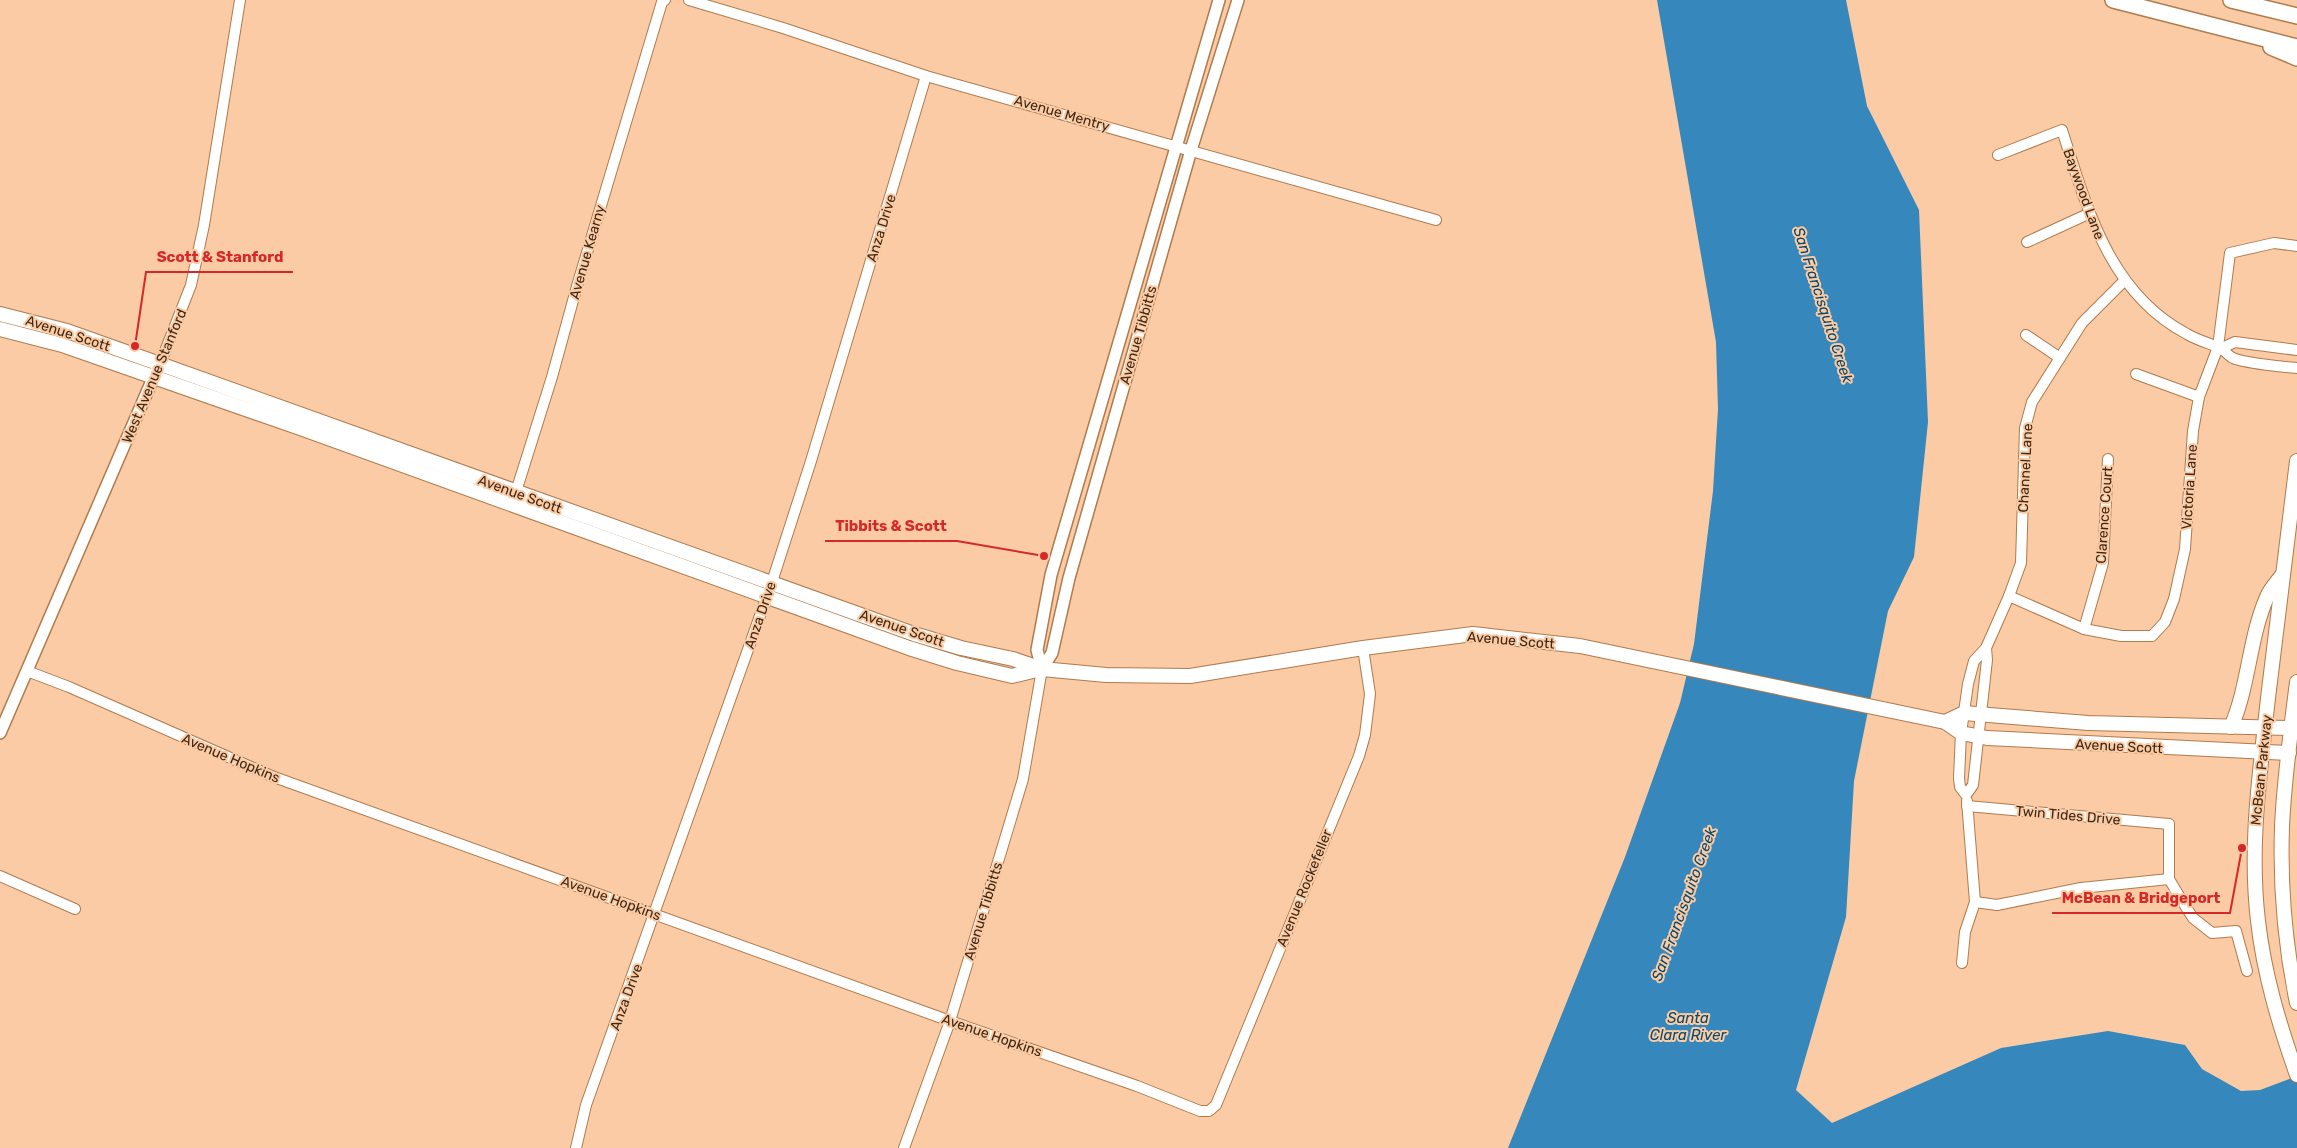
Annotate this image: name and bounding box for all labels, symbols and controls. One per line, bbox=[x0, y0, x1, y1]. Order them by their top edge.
street label: Avenue Mentry bbox=[1012, 92, 1112, 135]
street label: Baywood Lane bbox=[2059, 146, 2108, 242]
street label: Anza Drive bbox=[863, 192, 900, 264]
street label: Avenue Kearny bbox=[566, 203, 609, 301]
water label: San Francisquito Creek bbox=[1789, 225, 1857, 385]
callout: Scott & Stanford bbox=[146, 242, 293, 272]
text: Scott & Stanford bbox=[157, 248, 283, 266]
street label: Avenue Tibbitts bbox=[1116, 284, 1161, 386]
street label: West Avenue Stanford bbox=[119, 307, 190, 446]
street label: Avenue Scott bbox=[23, 312, 113, 355]
street label: Channel Lane bbox=[2015, 423, 2036, 513]
street label: Victoria Lane bbox=[2178, 444, 2201, 530]
street label: Clarence Court bbox=[2093, 465, 2116, 564]
street label: Avenue Scott bbox=[476, 471, 564, 518]
callout: Tibbits & Scott bbox=[825, 511, 957, 541]
text: Tibbits & Scott bbox=[835, 517, 947, 535]
street label: Anza Drive bbox=[741, 579, 780, 651]
street label: Avenue Scott bbox=[858, 606, 947, 651]
street label: Avenue Scott bbox=[1466, 628, 1556, 653]
street label: McBean Parkway bbox=[2247, 714, 2276, 826]
street label: Avenue Hopkins bbox=[179, 730, 282, 787]
street label: Avenue Scott bbox=[2075, 736, 2164, 757]
street label: Twin Tides Drive bbox=[2015, 802, 2121, 829]
water label: San Francisquito Creek bbox=[1648, 824, 1720, 983]
street label: Avenue Rockefeller bbox=[1273, 826, 1336, 949]
street label: Avenue Tibbitts bbox=[960, 860, 1006, 962]
street label: Avenue Hopkins bbox=[559, 873, 663, 924]
callout: McBean & Bridgeport bbox=[2052, 883, 2230, 913]
text: McBean & Bridgeport bbox=[2062, 889, 2220, 907]
street label: Anza Drive bbox=[607, 961, 646, 1033]
water label: Santa Clara River bbox=[1650, 1009, 1727, 1044]
street label: Avenue Hopkins bbox=[939, 1010, 1044, 1061]

